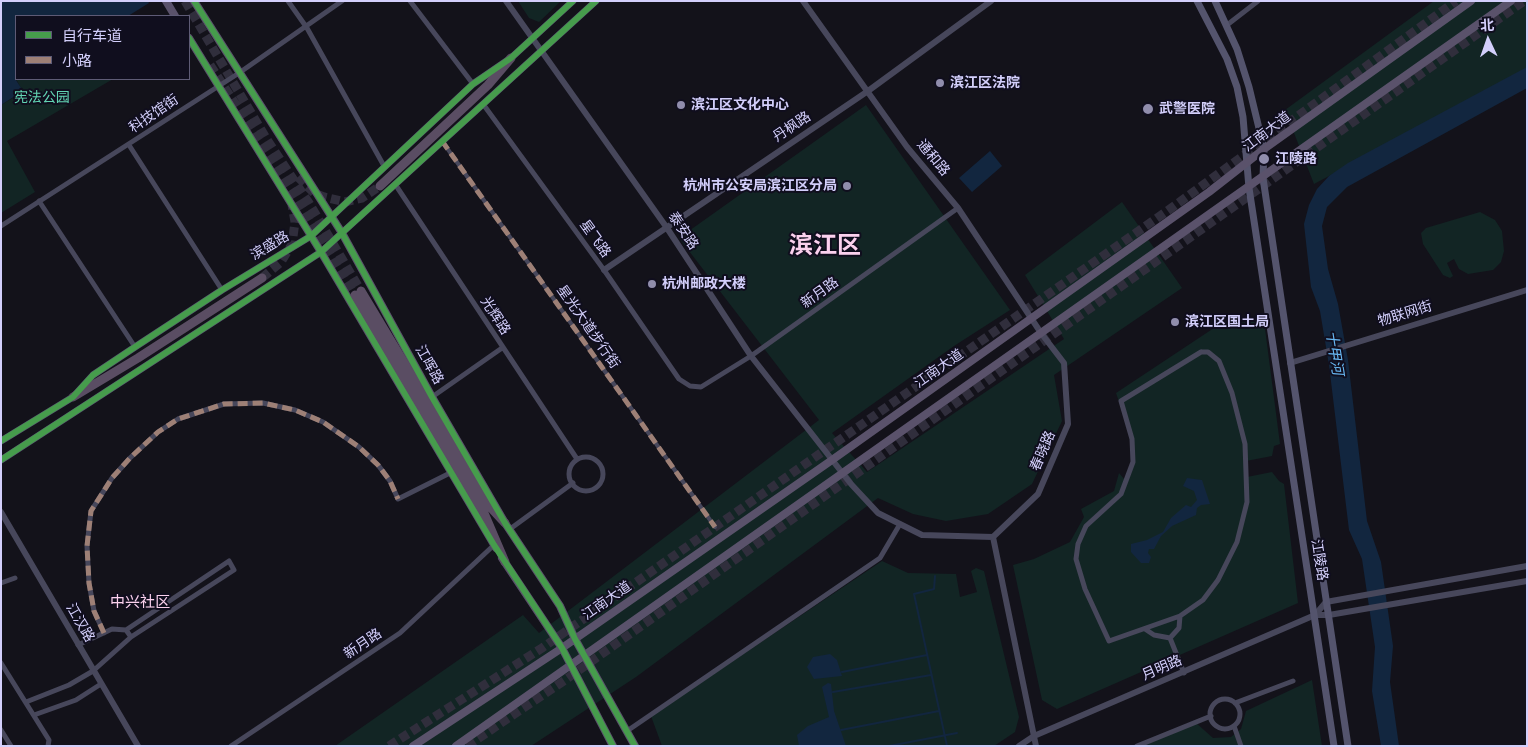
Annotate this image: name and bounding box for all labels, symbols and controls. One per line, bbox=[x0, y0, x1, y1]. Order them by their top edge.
legend bbox=[15, 15, 190, 80]
north arrow bbox=[1463, 15, 1513, 65]
text: 北 bbox=[1480, 16, 1495, 34]
text: 自行车道 bbox=[62, 26, 122, 45]
text: 小路 bbox=[62, 51, 92, 70]
place label: 滨江区法院 bbox=[950, 75, 1020, 91]
marker: 滨江区法院 bbox=[934, 77, 946, 89]
park label: 宪法公园 bbox=[14, 90, 70, 106]
street label: 科技馆街 bbox=[126, 91, 182, 137]
place label: 滨江区文化中心 bbox=[691, 97, 789, 113]
marker: 滨江区文化中心 bbox=[675, 99, 687, 111]
place label: 武警医院 bbox=[1159, 101, 1215, 117]
marker: 武警医院 bbox=[1141, 102, 1155, 116]
street label: 丹枫路 bbox=[770, 108, 814, 146]
street label: 江南大道 bbox=[1240, 108, 1294, 156]
street label: 通和路 bbox=[913, 137, 953, 179]
place label: 江陵路 bbox=[1275, 151, 1317, 167]
marker: 江陵路 bbox=[1257, 152, 1271, 166]
place label: 杭州市公安局滨江区分局 bbox=[683, 178, 837, 194]
marker: 杭州市公安局滨江区分局 bbox=[841, 180, 853, 192]
street label: 泰安路 bbox=[664, 209, 702, 253]
street label: 星飞路 bbox=[576, 217, 614, 261]
street label: 滨盛路 bbox=[248, 228, 292, 264]
district label: 滨江区 bbox=[789, 232, 861, 260]
street label: 新月路 bbox=[798, 274, 842, 312]
place label: 杭州邮政大楼 bbox=[662, 276, 746, 292]
marker: 杭州邮政大楼 bbox=[646, 278, 658, 290]
street label: 星光大道步行街 bbox=[553, 282, 623, 372]
street label: 光辉路 bbox=[477, 294, 513, 338]
street label: 物联网街 bbox=[1376, 298, 1434, 330]
place label: 滨江区国土局 bbox=[1185, 314, 1269, 330]
marker: 滨江区国土局 bbox=[1169, 316, 1181, 328]
water label: 十甲河 bbox=[1322, 329, 1346, 377]
street label: 江晖路 bbox=[411, 343, 447, 387]
street label: 江南大道 bbox=[911, 346, 967, 392]
street label: 春晓路 bbox=[1027, 428, 1059, 474]
street label: 江陵路 bbox=[1307, 538, 1331, 582]
street label: 江南大道 bbox=[579, 578, 635, 624]
district label: 中兴社区 bbox=[110, 594, 170, 612]
street label: 江汉路 bbox=[62, 601, 98, 645]
street label: 新月路 bbox=[341, 625, 385, 663]
street label: 月明路 bbox=[1139, 652, 1185, 684]

